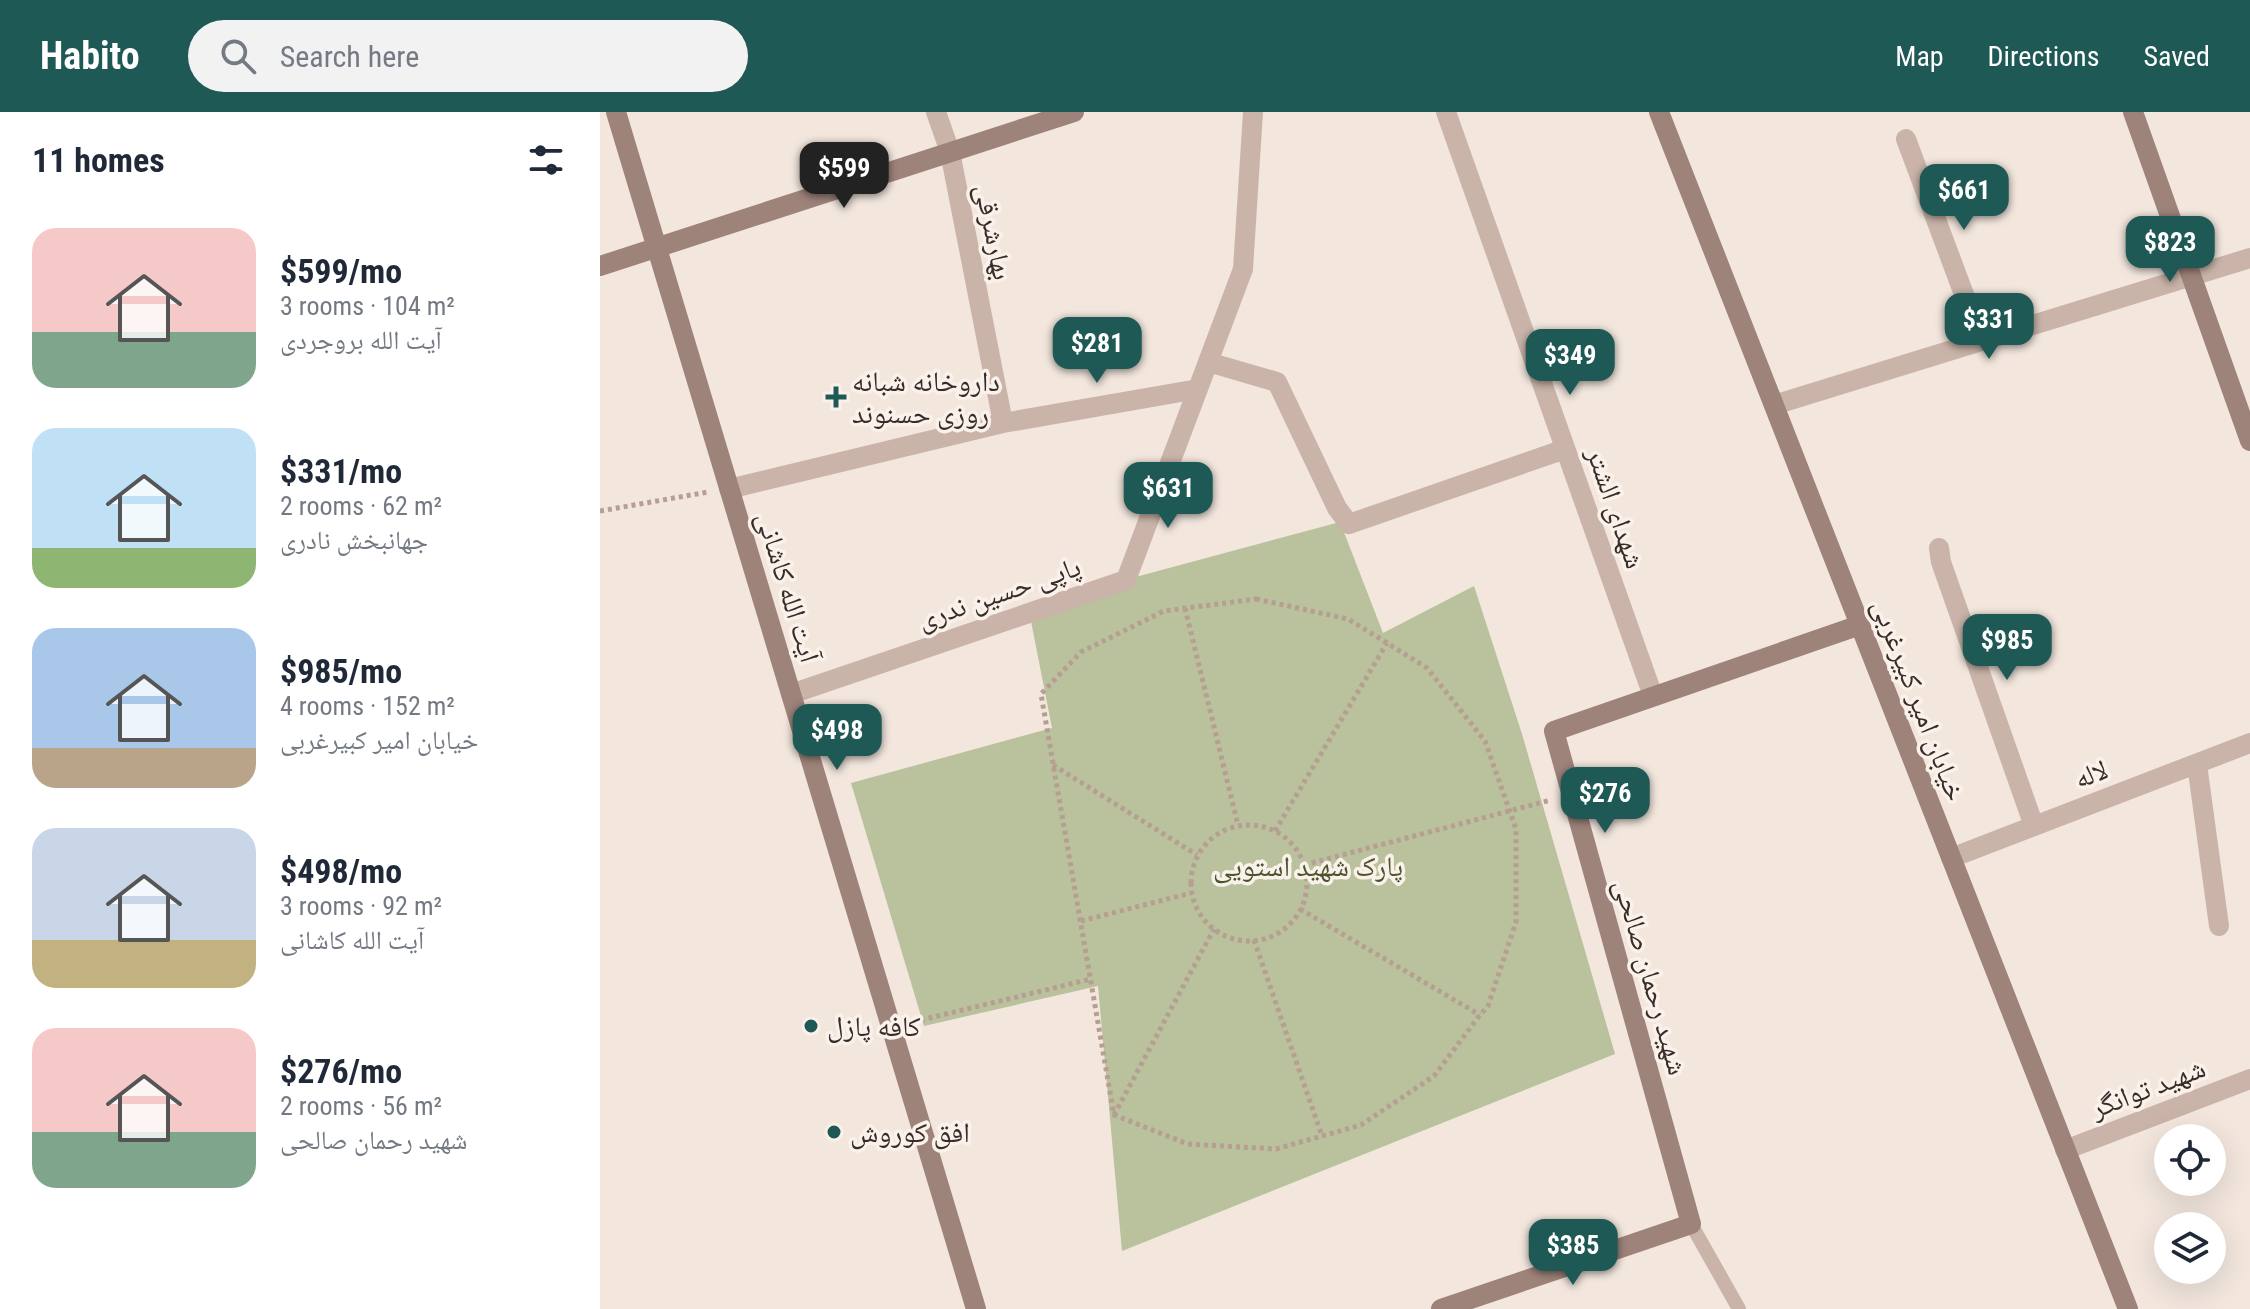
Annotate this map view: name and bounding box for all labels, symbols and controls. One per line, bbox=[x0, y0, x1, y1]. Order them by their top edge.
search box bbox=[188, 20, 748, 92]
text: Habito bbox=[40, 34, 140, 78]
icon: search bbox=[216, 34, 260, 78]
text: Search here bbox=[280, 39, 419, 74]
text: Map bbox=[1895, 40, 1944, 73]
text: Directions bbox=[1988, 40, 2099, 73]
text: Saved bbox=[2143, 40, 2210, 73]
icon: filters bbox=[524, 138, 568, 182]
text: 11 homes bbox=[32, 140, 165, 180]
pin: $599 bbox=[797, 142, 891, 210]
text: $599 bbox=[818, 153, 870, 183]
pin: $661 bbox=[1917, 164, 2011, 232]
text: $661 bbox=[1938, 175, 1990, 205]
street label: بهارشرقی bbox=[968, 181, 1019, 283]
pin: $823 bbox=[2123, 216, 2217, 284]
text: $823 bbox=[2144, 227, 2196, 257]
text: $599/mo bbox=[280, 251, 402, 291]
icon: home bbox=[96, 260, 192, 356]
text: 3 rooms · 104 m² bbox=[280, 291, 455, 321]
pin: $331 bbox=[1942, 293, 2036, 361]
text: $331 bbox=[1963, 304, 2015, 334]
pin: $281 bbox=[1050, 317, 1144, 385]
text: آیت الله بروجردی bbox=[280, 325, 442, 355]
text: $281 bbox=[1071, 328, 1123, 358]
pin: $349 bbox=[1523, 329, 1617, 397]
text: $349 bbox=[1544, 340, 1596, 370]
place label: داروخانه شبانه روزی حسنوند bbox=[852, 365, 1000, 430]
marker: داروخانه شبانه روزی حسنوند bbox=[827, 388, 845, 406]
street label: شهدای الشتر bbox=[1580, 442, 1652, 573]
text: $331/mo bbox=[280, 451, 402, 491]
icon: home bbox=[96, 460, 192, 556]
pin: $631 bbox=[1121, 462, 1215, 530]
text: $631 bbox=[1142, 473, 1194, 503]
text: 2 rooms · 62 m² bbox=[280, 491, 442, 521]
street label: آیت الله کاشانی bbox=[749, 508, 827, 667]
text: جهانبخش نادری bbox=[280, 525, 428, 555]
street label: پاپی حسین ندری bbox=[913, 550, 1085, 637]
street label: خیابان امیر کبیرغربی bbox=[1864, 594, 1973, 806]
pin: $985 bbox=[1960, 614, 2054, 682]
text: $985 bbox=[1981, 625, 2033, 655]
text: $985/mo bbox=[280, 651, 402, 691]
icon: home bbox=[96, 660, 192, 756]
text: 4 rooms · 152 m² bbox=[280, 691, 455, 721]
pin: $498 bbox=[790, 704, 884, 772]
text: $498 bbox=[811, 715, 863, 745]
text: خیابان امیر کبیرغربی bbox=[280, 725, 478, 755]
street label: لاله bbox=[2070, 753, 2112, 795]
pin: $276 bbox=[1558, 767, 1652, 835]
text: $276 bbox=[1579, 778, 1631, 808]
park label: پارک شهید استویی bbox=[1213, 850, 1403, 884]
text: $498/mo bbox=[280, 851, 402, 891]
icon: home bbox=[96, 860, 192, 956]
street label: شهید رحمان صالحی bbox=[1606, 875, 1695, 1079]
text: 3 rooms · 92 m² bbox=[280, 891, 442, 921]
text: آیت الله کاشانی bbox=[280, 925, 424, 955]
place label: کافه پازل bbox=[827, 1010, 921, 1043]
marker: کافه پازل bbox=[802, 1017, 820, 1035]
text: $276/mo bbox=[280, 1051, 402, 1091]
street label: شهید توانگر bbox=[2085, 1051, 2210, 1125]
icon: home bbox=[96, 1060, 192, 1156]
text: 2 rooms · 56 m² bbox=[280, 1091, 442, 1121]
place label: افق کوروش bbox=[850, 1116, 970, 1150]
marker: افق کوروش bbox=[825, 1123, 843, 1141]
map controls bbox=[2154, 1124, 2226, 1284]
button: locate bbox=[2154, 1124, 2226, 1196]
text: شهید رحمان صالحی bbox=[280, 1125, 467, 1155]
button: layers bbox=[2154, 1212, 2226, 1284]
pin: $385 bbox=[1526, 1219, 1620, 1287]
text: $385 bbox=[1547, 1230, 1599, 1260]

